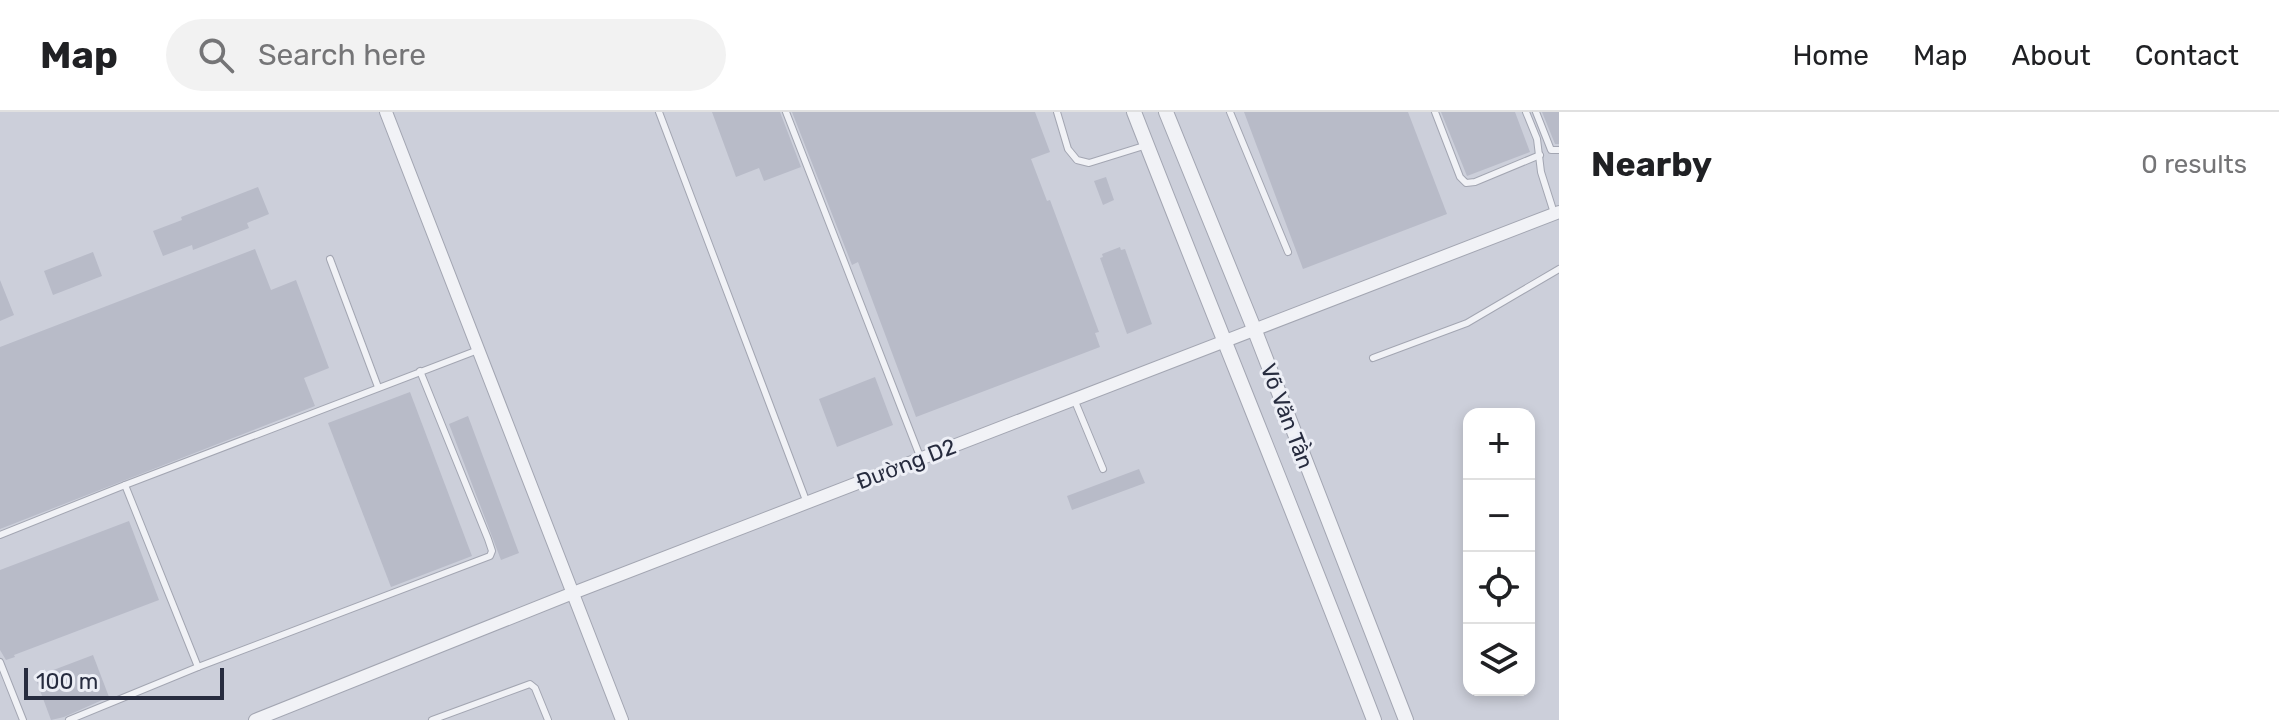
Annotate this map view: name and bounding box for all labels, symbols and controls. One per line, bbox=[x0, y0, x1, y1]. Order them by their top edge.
search box bbox=[166, 19, 726, 91]
text: Map bbox=[40, 32, 118, 78]
icon: search bbox=[194, 33, 238, 77]
text: Search here bbox=[258, 37, 426, 73]
text: Home bbox=[1792, 39, 1869, 72]
text: Map bbox=[1913, 39, 1967, 72]
text: About bbox=[2011, 39, 2091, 72]
text: Contact bbox=[2135, 39, 2239, 72]
text: Nearby bbox=[1591, 144, 1712, 185]
text: 0 results bbox=[2141, 149, 2247, 180]
street label: Võ Văn Tần bbox=[1255, 360, 1319, 472]
map controls bbox=[1463, 408, 1535, 696]
button: + bbox=[1463, 408, 1535, 480]
street label: Đường D2 bbox=[852, 433, 960, 495]
button: − bbox=[1463, 480, 1535, 552]
button: locate bbox=[1463, 552, 1535, 624]
button: layers bbox=[1463, 624, 1535, 696]
scale bar bbox=[24, 664, 224, 700]
text: 100 m bbox=[36, 668, 98, 695]

